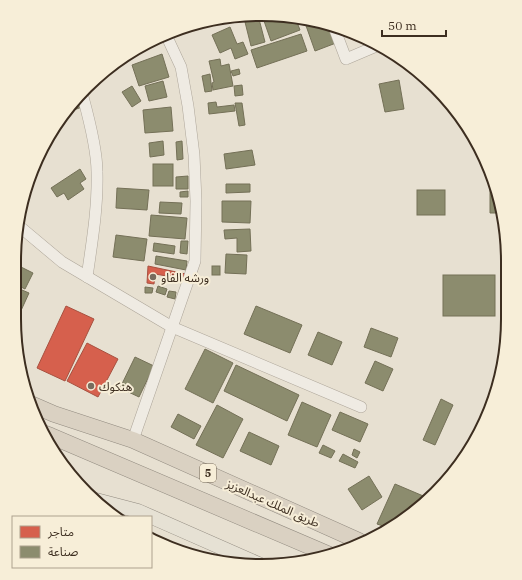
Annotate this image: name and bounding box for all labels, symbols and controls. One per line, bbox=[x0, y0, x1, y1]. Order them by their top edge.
scale bar bbox=[382, 12, 446, 38]
text: 50 m bbox=[388, 18, 417, 33]
place label: ورشه الفاو bbox=[161, 270, 209, 285]
marker: ورشه الفاو bbox=[148, 272, 158, 282]
place label: هنكوك bbox=[99, 379, 132, 394]
marker: هنكوك bbox=[86, 381, 96, 391]
road number: 5 bbox=[200, 464, 216, 482]
street label: طريق الملك عبدالعزيز bbox=[223, 475, 322, 531]
legend bbox=[12, 516, 152, 568]
text: متاجر bbox=[47, 524, 74, 539]
text: صناعة bbox=[48, 544, 78, 559]

